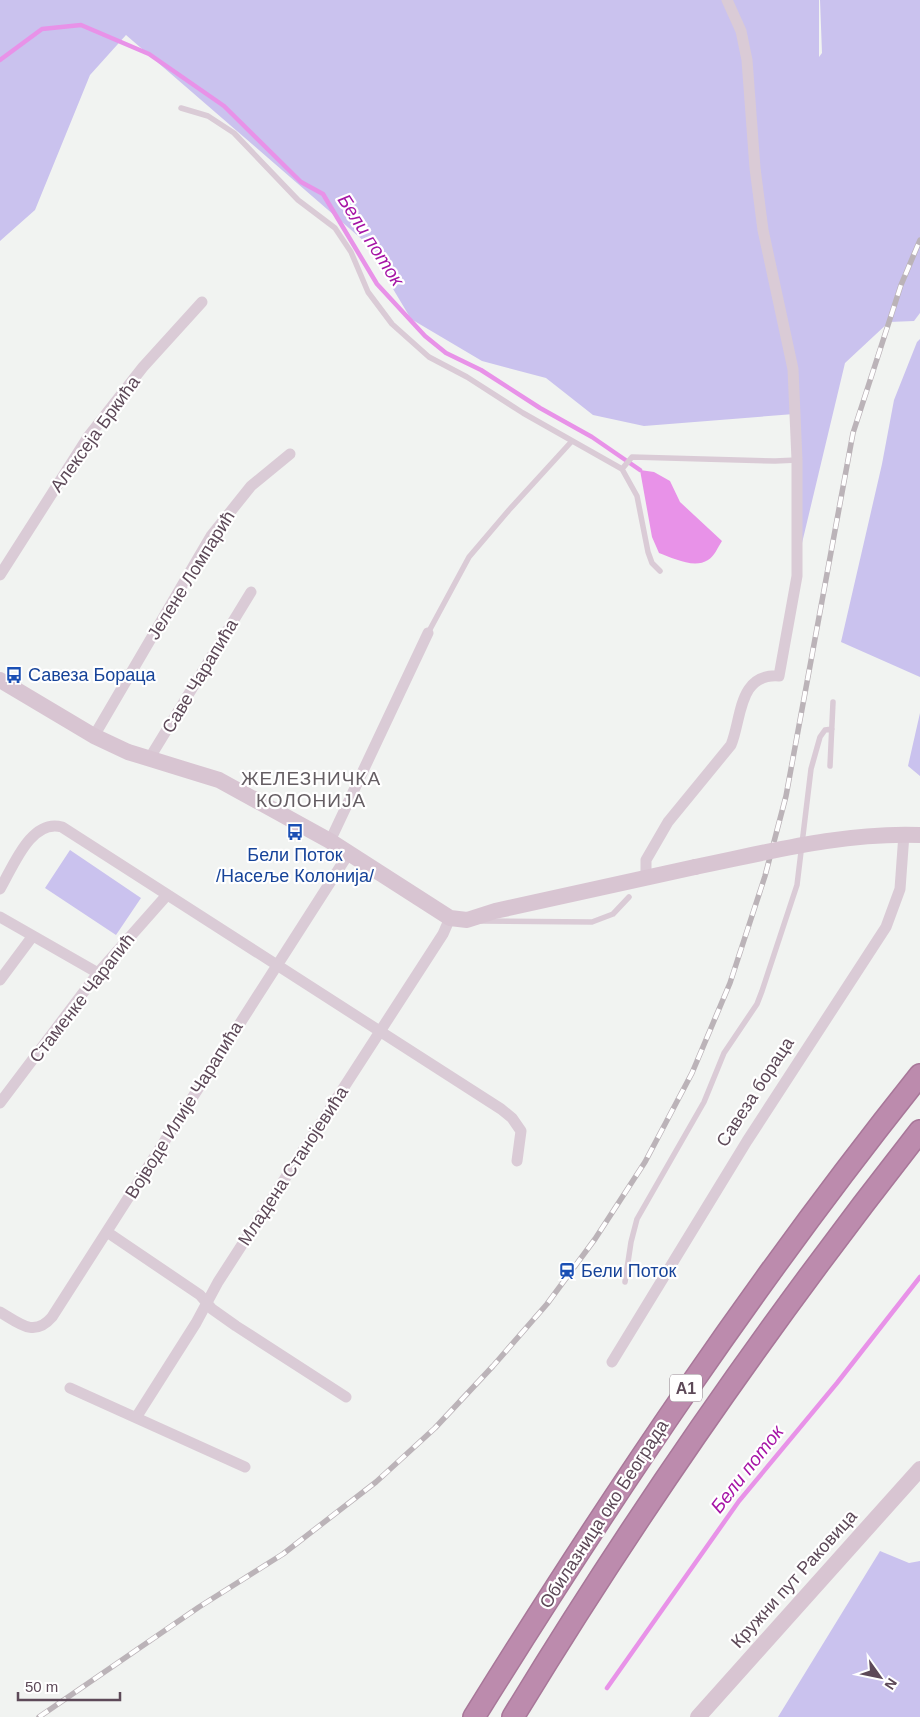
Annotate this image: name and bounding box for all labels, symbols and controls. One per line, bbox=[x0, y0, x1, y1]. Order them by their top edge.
water label: Бели поток bbox=[334, 190, 409, 291]
street label: Алексеја Бркића bbox=[46, 371, 144, 496]
street label: Јелене Ломпарић bbox=[143, 507, 239, 643]
street label: Саве Чарапића bbox=[158, 615, 242, 737]
bus stop icon: Савеза Бораца bbox=[4, 665, 24, 685]
place label: Савеза Бораца bbox=[28, 665, 157, 685]
district label: ЖЕЛЕЗНИЧКА КОЛОНИЈА bbox=[241, 768, 381, 811]
bus stop icon: Бели Поток /Насеље Колонија/ bbox=[285, 822, 305, 842]
place label: Бели Поток /Насеље Колонија/ bbox=[216, 845, 374, 886]
street label: Стаменке Чарапић bbox=[25, 929, 139, 1067]
street label: Војводе Илије Чарапића bbox=[121, 1017, 247, 1202]
street label: Савеза бораца bbox=[712, 1033, 798, 1150]
street label: Младена Станојевића bbox=[234, 1082, 352, 1249]
station icon: Бели Поток bbox=[557, 1261, 577, 1281]
place label: Бели Поток bbox=[581, 1261, 676, 1281]
road number: A1 bbox=[670, 1375, 702, 1402]
street label: Обилазница око Београда bbox=[536, 1415, 673, 1612]
water label: Бели поток bbox=[706, 1420, 788, 1517]
street label: Кружни пут Раковица bbox=[727, 1505, 862, 1652]
north arrow bbox=[855, 1652, 905, 1702]
scale bar bbox=[18, 1670, 120, 1702]
text: N bbox=[881, 1675, 900, 1693]
text: 50 m bbox=[25, 1678, 58, 1695]

